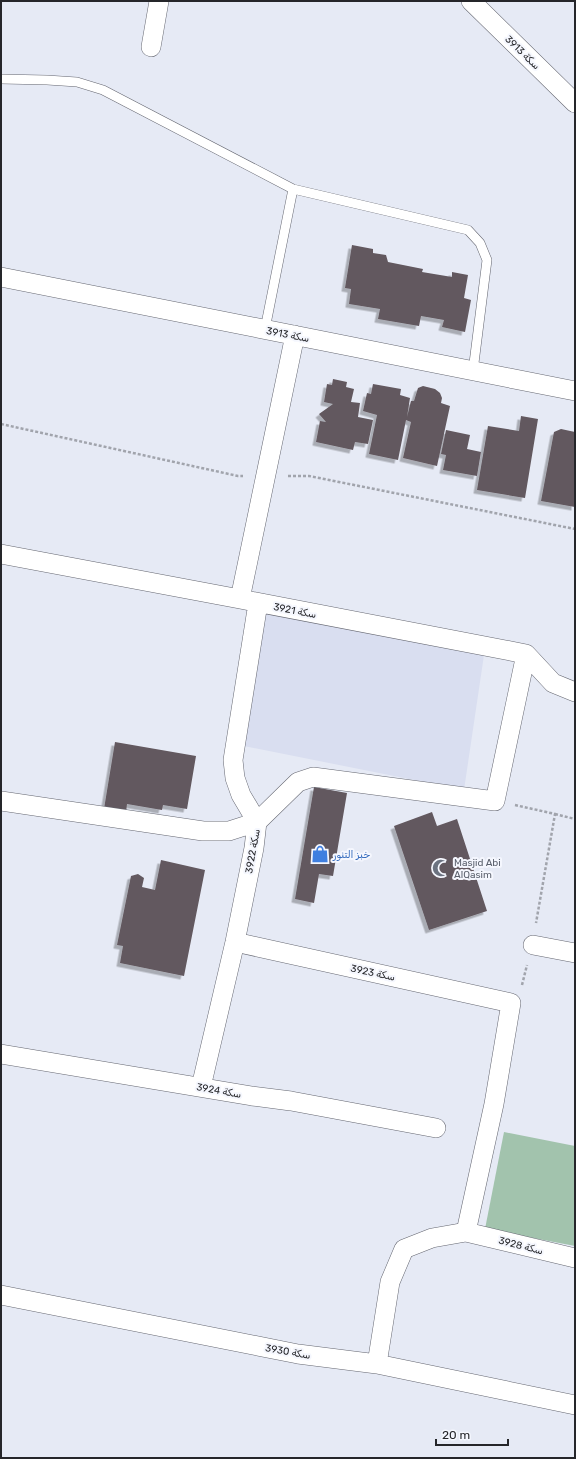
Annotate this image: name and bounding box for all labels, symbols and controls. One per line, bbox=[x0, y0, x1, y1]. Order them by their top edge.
street label: سكة 3913 bbox=[502, 33, 542, 72]
street label: سكة 3913 bbox=[265, 325, 310, 345]
street label: سكة 3921 bbox=[272, 601, 317, 621]
street label: سكة 3922 bbox=[243, 828, 263, 874]
shop icon: خبز التنور bbox=[310, 844, 330, 864]
place label: خبز التنور bbox=[332, 849, 370, 861]
place label: Masjid Abi AlQasim bbox=[454, 857, 501, 881]
mosque icon: Masjid Abi AlQasim bbox=[431, 858, 451, 878]
street label: سكة 3923 bbox=[349, 962, 396, 984]
street label: سكة 3924 bbox=[195, 1081, 242, 1101]
street label: سكة 3928 bbox=[497, 1235, 544, 1257]
street label: سكة 3930 bbox=[264, 1342, 311, 1362]
scale bar bbox=[436, 1421, 508, 1447]
text: 20 m bbox=[442, 1428, 470, 1442]

